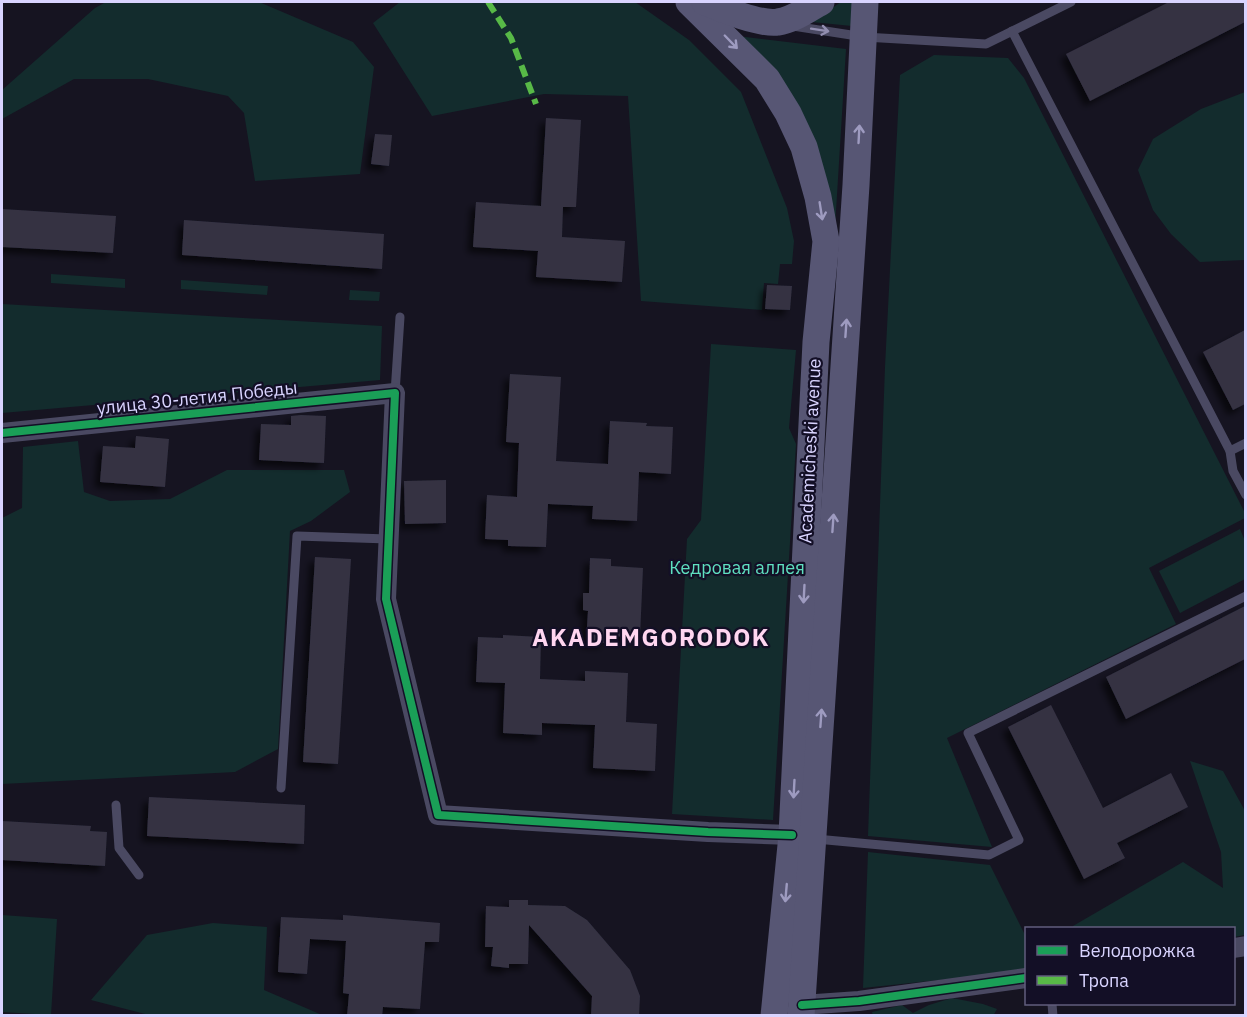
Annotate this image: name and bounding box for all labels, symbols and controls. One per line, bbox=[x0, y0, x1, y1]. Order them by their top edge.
one-way arrow bbox=[810, 25, 830, 36]
one-way arrow bbox=[724, 35, 738, 50]
one-way arrow bbox=[854, 124, 865, 144]
one-way arrow bbox=[815, 201, 826, 220]
one-way arrow bbox=[841, 319, 852, 339]
street label: Academicheski avenue bbox=[793, 358, 826, 544]
street label: улица 30-летия Победы bbox=[96, 376, 298, 419]
one-way arrow bbox=[828, 513, 839, 533]
park label: Кедровая аллея bbox=[669, 556, 805, 579]
one-way arrow bbox=[798, 583, 809, 603]
district label: AKADEMGORODOK bbox=[532, 621, 770, 653]
one-way arrow bbox=[816, 708, 827, 728]
one-way arrow bbox=[789, 778, 800, 798]
one-way arrow bbox=[780, 883, 791, 903]
legend bbox=[1025, 927, 1235, 1005]
text: Велодорожка bbox=[1079, 939, 1195, 962]
text: Тропа bbox=[1079, 969, 1129, 992]

